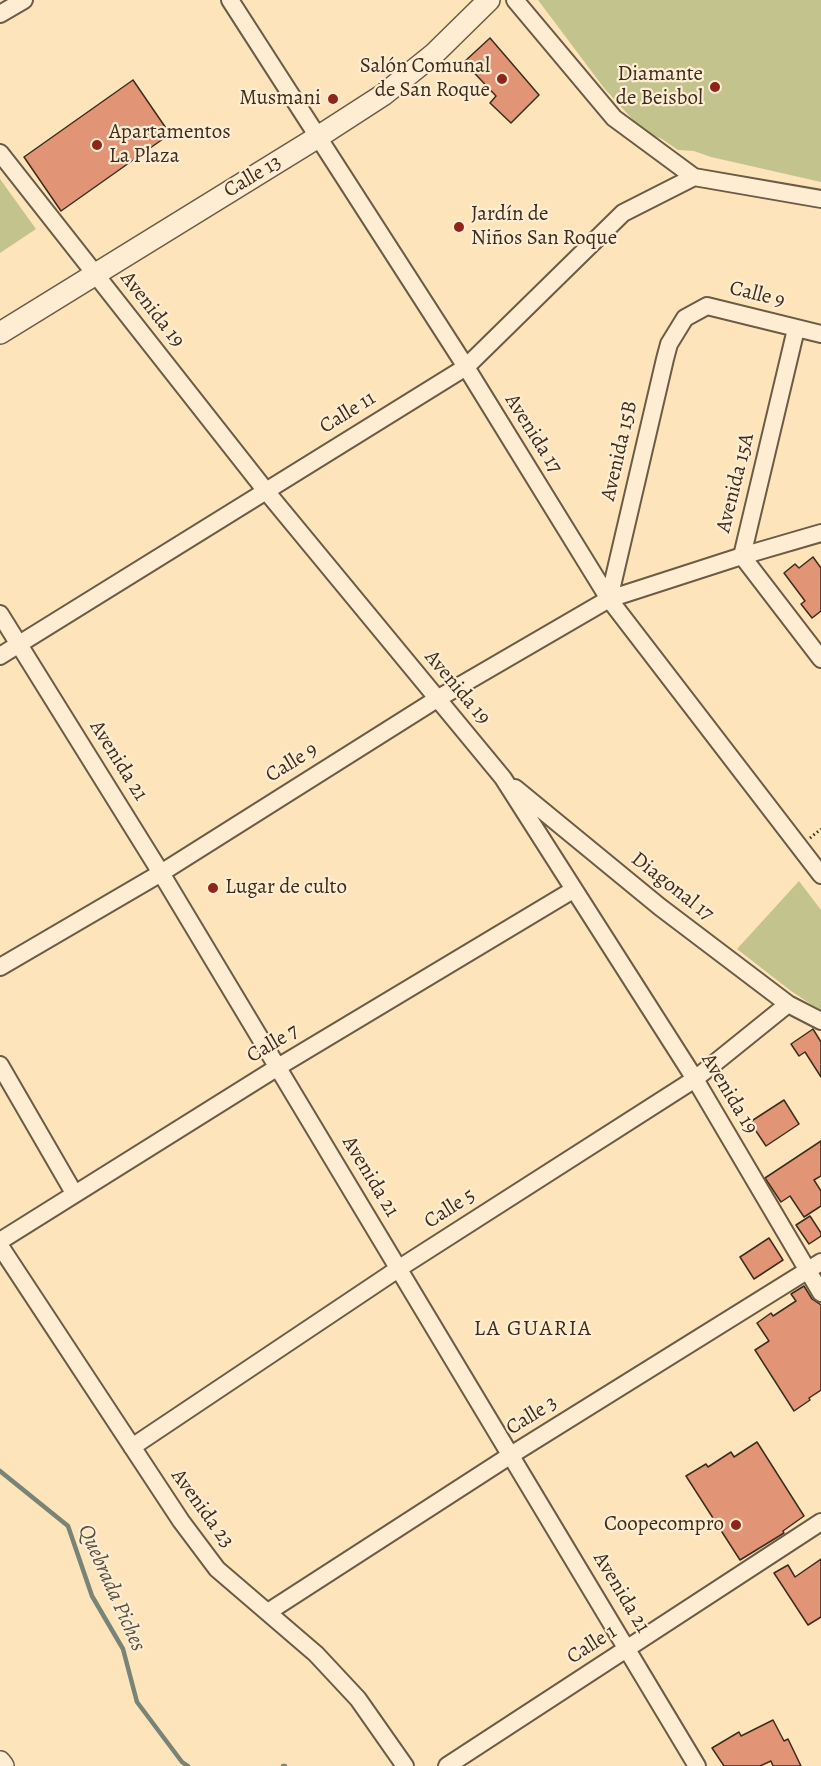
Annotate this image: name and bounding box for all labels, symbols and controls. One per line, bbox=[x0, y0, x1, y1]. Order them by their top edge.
place label: Salón Comunal de San Roque bbox=[360, 54, 490, 104]
place label: Diamante de Beisbol bbox=[616, 62, 703, 112]
marker: Salón Comunal de San Roque bbox=[495, 72, 509, 86]
marker: Diamante de Beisbol bbox=[708, 80, 722, 94]
place label: Musmani bbox=[239, 86, 321, 112]
marker: Musmani bbox=[326, 92, 340, 106]
place label: Apartamentos La Plaza bbox=[109, 120, 231, 170]
marker: Apartamentos La Plaza bbox=[90, 138, 104, 152]
street label: Calle 13 bbox=[220, 150, 286, 204]
place label: Jardín de Niños San Roque bbox=[471, 202, 617, 252]
marker: Jardín de Niños San Roque bbox=[452, 220, 466, 234]
street label: Avenida 19 bbox=[114, 267, 190, 353]
street label: Calle 9 bbox=[727, 276, 787, 314]
street label: Calle 11 bbox=[315, 386, 381, 440]
street label: Avenida 17 bbox=[499, 390, 567, 478]
street label: Avenida 15B bbox=[596, 399, 644, 503]
street label: Avenida 15A bbox=[712, 431, 760, 535]
street label: Avenida 19 bbox=[419, 646, 495, 730]
street label: Avenida 21 bbox=[83, 716, 153, 806]
street label: Calle 9 bbox=[261, 737, 323, 789]
street label: Diagonal 17 bbox=[626, 847, 718, 927]
place label: Lugar de culto bbox=[225, 875, 347, 901]
marker: Lugar de culto bbox=[206, 881, 220, 895]
street label: Calle 7 bbox=[243, 1019, 303, 1069]
street label: Avenida 19 bbox=[695, 1049, 763, 1139]
street label: Avenida 21 bbox=[336, 1132, 404, 1222]
street label: Calle 5 bbox=[420, 1183, 480, 1235]
district label: LA GUARIA bbox=[474, 1317, 592, 1343]
street label: Calle 3 bbox=[502, 1391, 562, 1441]
street label: Avenida 23 bbox=[165, 1465, 239, 1553]
place label: Coopecompro bbox=[604, 1512, 724, 1538]
marker: Coopecompro bbox=[729, 1518, 743, 1532]
water label: Quebrada Piches bbox=[71, 1521, 151, 1655]
street label: Avenida 21 bbox=[587, 1548, 655, 1638]
street label: Calle 1 bbox=[563, 1620, 621, 1670]

